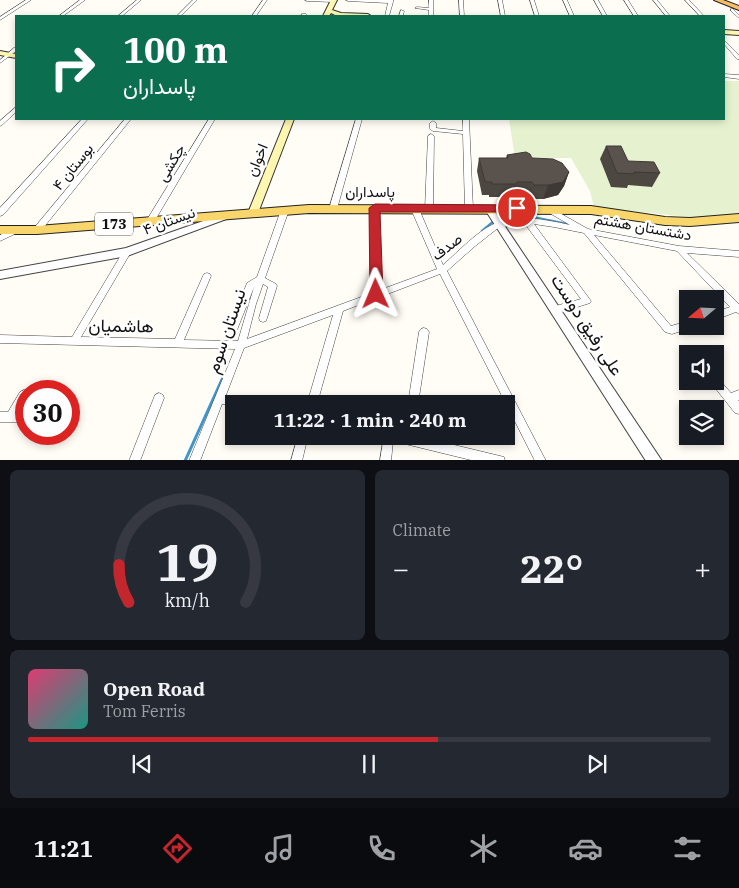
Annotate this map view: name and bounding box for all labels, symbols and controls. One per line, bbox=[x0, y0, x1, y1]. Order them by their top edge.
text: 100 m bbox=[123, 27, 228, 73]
icon: right bbox=[40, 35, 105, 100]
text: پاسداران bbox=[123, 71, 196, 100]
street label: بوستان ۴ bbox=[48, 139, 97, 194]
street label: چکشی bbox=[152, 141, 190, 185]
street label: اخوان bbox=[241, 141, 272, 179]
street label: پاسداران bbox=[345, 182, 395, 202]
pin bbox=[496, 187, 538, 229]
icon: arrive bbox=[503, 194, 531, 222]
street label: نیستان ۴ bbox=[140, 202, 198, 239]
street label: دشتستان هشتم bbox=[593, 209, 693, 245]
road number: 173 bbox=[95, 212, 133, 235]
street label: صدف bbox=[428, 229, 466, 264]
position arrow bbox=[349, 267, 401, 319]
street label: علی رفیق دوست bbox=[546, 270, 629, 380]
street label: نیستان سوم bbox=[200, 286, 252, 376]
north arrow bbox=[679, 290, 724, 335]
map controls bbox=[679, 290, 724, 445]
street label: هاشمیان bbox=[88, 313, 154, 338]
button: sound bbox=[679, 345, 724, 390]
speed limit sign: 30 bbox=[15, 380, 80, 445]
button: layers bbox=[679, 400, 724, 445]
text: 11:22 · 1 min · 240 m bbox=[274, 408, 466, 432]
text: Climate bbox=[393, 520, 451, 540]
text: 19 bbox=[156, 528, 218, 595]
text: 22° bbox=[520, 544, 583, 593]
text: − bbox=[393, 550, 409, 587]
text: + bbox=[694, 550, 711, 587]
text: km/h bbox=[165, 589, 210, 612]
text: Open Road bbox=[103, 677, 205, 701]
text: Tom Ferris bbox=[103, 701, 186, 721]
icon: previous bbox=[128, 750, 156, 778]
icon: pause bbox=[355, 750, 383, 778]
icon: next bbox=[583, 750, 611, 778]
icon: directions bbox=[160, 831, 195, 866]
icon: music bbox=[262, 831, 297, 866]
icon: phone bbox=[364, 831, 399, 866]
icon: climate bbox=[466, 831, 501, 866]
icon: car bbox=[568, 831, 603, 866]
icon: filters bbox=[670, 831, 705, 866]
text: 11:21 bbox=[34, 834, 93, 863]

